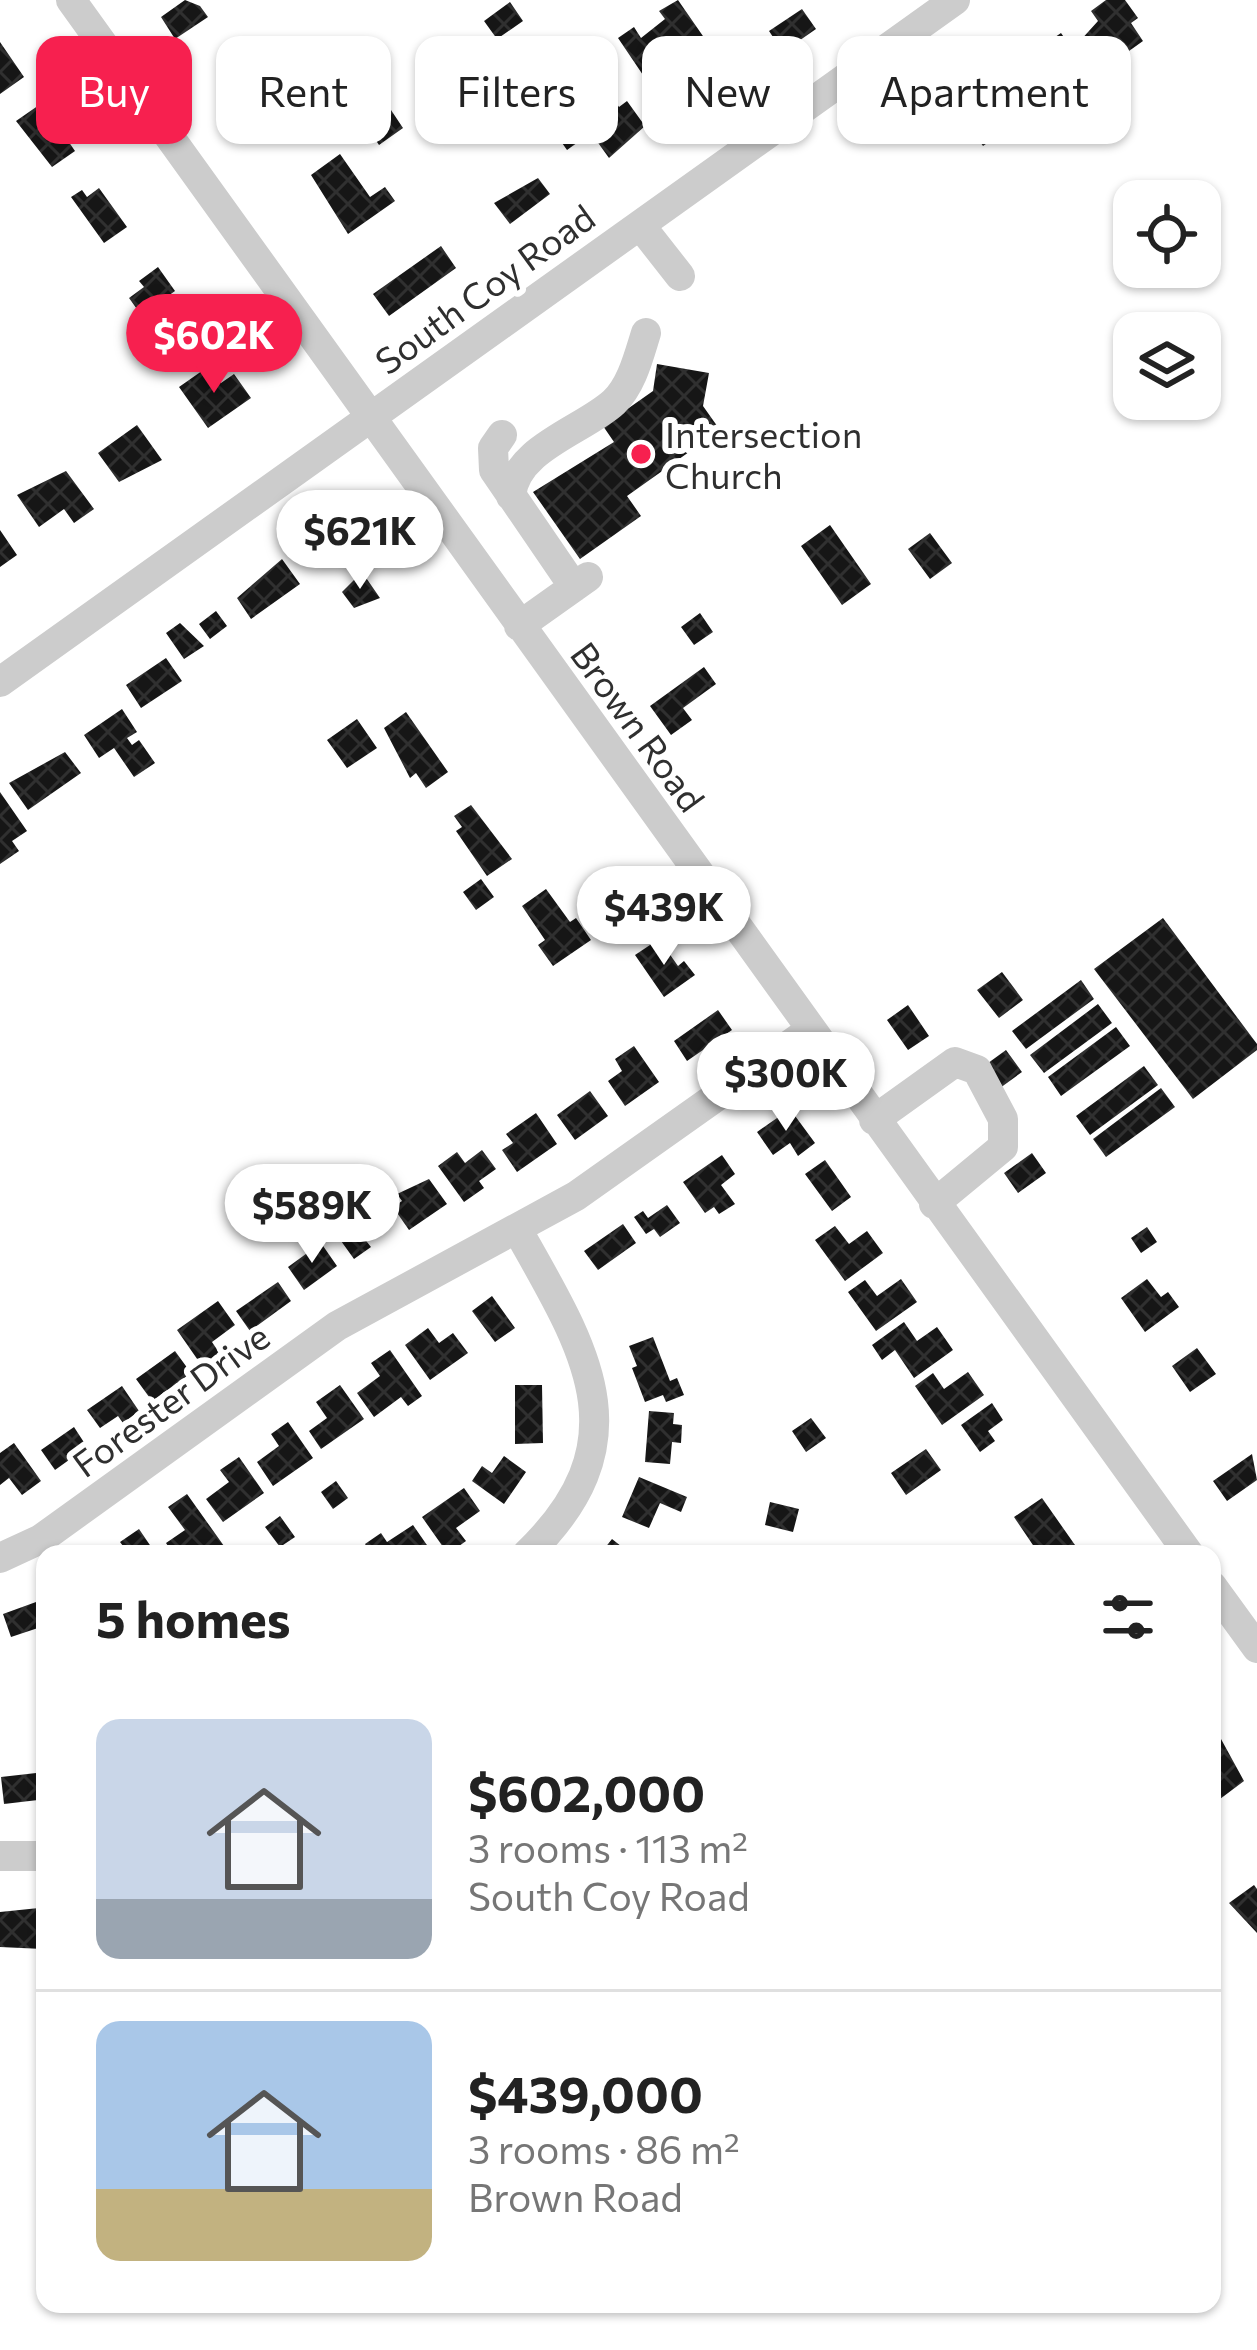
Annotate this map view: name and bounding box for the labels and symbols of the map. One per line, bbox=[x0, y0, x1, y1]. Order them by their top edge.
street label: South Coy Road bbox=[366, 194, 602, 382]
pin: $602K bbox=[130, 294, 298, 396]
place label: Intersection Church bbox=[665, 411, 862, 496]
marker: Intersection Church bbox=[628, 441, 654, 467]
pin: $621K bbox=[276, 490, 444, 592]
street label: Brown Road bbox=[563, 633, 715, 819]
pin: $439K bbox=[580, 866, 748, 968]
pin: $300K bbox=[702, 1032, 870, 1134]
pin: $589K bbox=[228, 1164, 396, 1266]
street label: Forester Drive bbox=[63, 1313, 277, 1485]

